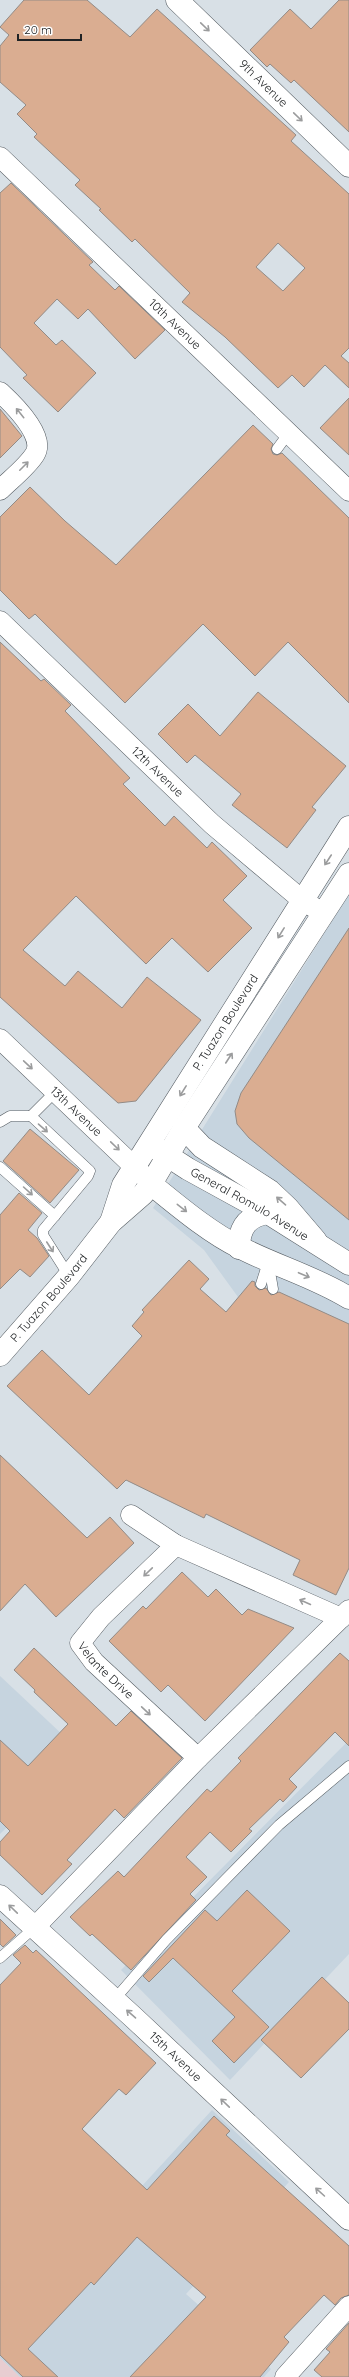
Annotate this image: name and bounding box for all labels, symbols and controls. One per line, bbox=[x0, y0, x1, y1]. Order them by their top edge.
scale bar bbox=[18, 16, 81, 42]
text: 20 m bbox=[24, 22, 52, 37]
one-way arrow bbox=[200, 22, 210, 32]
street label: 9th Avenue bbox=[236, 56, 291, 110]
one-way arrow bbox=[293, 113, 303, 122]
street label: 10th Avenue bbox=[146, 295, 205, 353]
one-way arrow bbox=[15, 407, 24, 418]
one-way arrow bbox=[19, 461, 29, 471]
street label: 12th Avenue bbox=[129, 743, 187, 800]
one-way arrow bbox=[324, 854, 332, 865]
one-way arrow bbox=[277, 927, 285, 939]
street label: P. Tuazon Boulevard bbox=[189, 971, 261, 1073]
one-way arrow bbox=[225, 1053, 234, 1064]
one-way arrow bbox=[23, 1060, 33, 1070]
street label: 13th Avenue bbox=[47, 1083, 106, 1139]
one-way arrow bbox=[179, 1085, 187, 1097]
one-way arrow bbox=[37, 1124, 48, 1133]
one-way arrow bbox=[110, 1142, 120, 1151]
street label: General Romulo Avenue bbox=[188, 1164, 312, 1244]
one-way arrow bbox=[22, 1187, 33, 1196]
one-way arrow bbox=[276, 1196, 286, 1206]
one-way arrow bbox=[176, 1204, 187, 1212]
one-way arrow bbox=[47, 1241, 55, 1253]
street label: P. Tuazon Boulevard bbox=[7, 1251, 90, 1345]
one-way arrow bbox=[298, 1272, 310, 1280]
one-way arrow bbox=[143, 1567, 153, 1577]
one-way arrow bbox=[299, 1598, 311, 1605]
street label: Velante Drive bbox=[75, 1639, 137, 1702]
one-way arrow bbox=[141, 1706, 151, 1715]
one-way arrow bbox=[8, 1904, 18, 1914]
one-way arrow bbox=[125, 2010, 136, 2019]
street label: 15th Avenue bbox=[147, 2028, 205, 2085]
one-way arrow bbox=[220, 2099, 230, 2108]
one-way arrow bbox=[315, 2188, 325, 2197]

